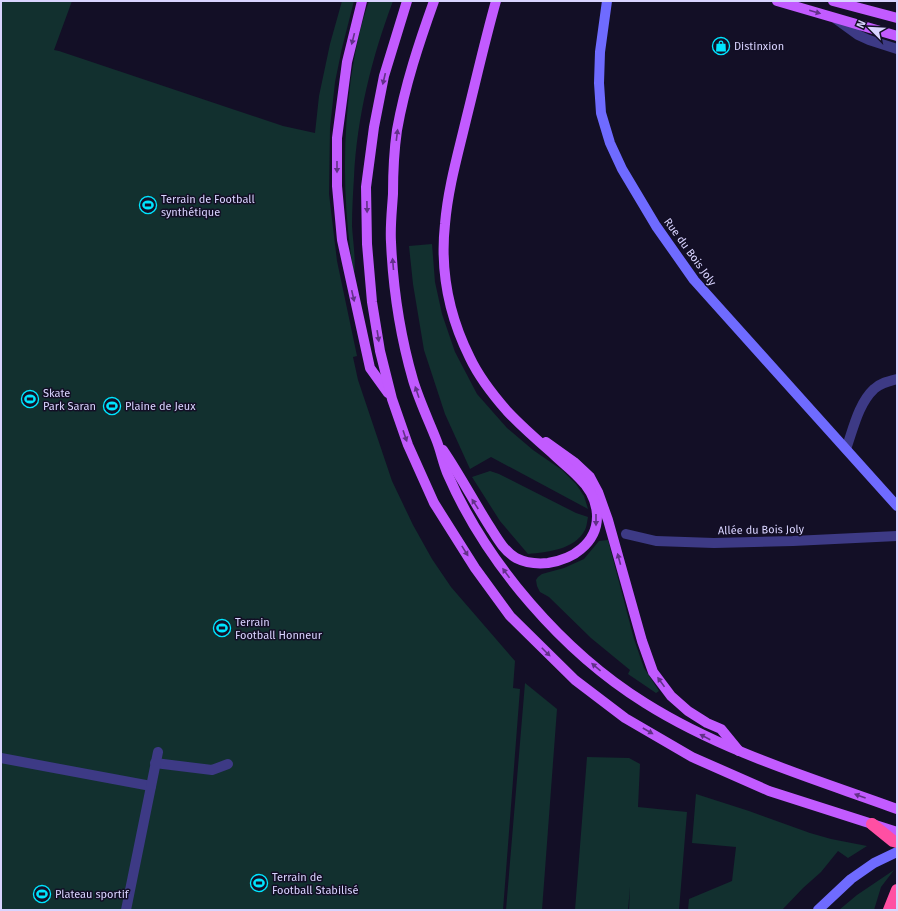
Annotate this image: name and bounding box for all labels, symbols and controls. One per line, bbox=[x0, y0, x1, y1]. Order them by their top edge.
north arrow bbox=[850, 8, 890, 48]
one-way arrow bbox=[809, 9, 821, 15]
text: N bbox=[854, 18, 869, 30]
one-way arrow bbox=[350, 33, 356, 45]
shop icon: Distinxion bbox=[711, 36, 731, 56]
place label: Distinxion bbox=[734, 40, 784, 53]
one-way arrow bbox=[380, 72, 386, 85]
one-way arrow bbox=[394, 129, 400, 141]
one-way arrow bbox=[334, 161, 340, 174]
place label: Terrain de Football synthétique bbox=[161, 193, 255, 219]
sports icon: Terrain de Football synthétique bbox=[138, 195, 158, 215]
one-way arrow bbox=[363, 201, 370, 213]
street label: Rue du Bois Joly bbox=[661, 216, 719, 289]
one-way arrow bbox=[390, 258, 397, 270]
one-way arrow bbox=[351, 290, 357, 302]
one-way arrow bbox=[375, 330, 381, 342]
one-way arrow bbox=[413, 385, 419, 397]
place label: Skate Park Saran bbox=[43, 387, 96, 413]
sports icon: Skate Park Saran bbox=[20, 389, 40, 409]
sports icon: Plaine de Jeux bbox=[102, 396, 122, 416]
place label: Plaine de Jeux bbox=[125, 400, 196, 413]
one-way arrow bbox=[403, 430, 409, 442]
one-way arrow bbox=[471, 499, 479, 509]
one-way arrow bbox=[593, 514, 599, 527]
street label: Allée du Bois Joly bbox=[718, 523, 805, 537]
one-way arrow bbox=[461, 545, 468, 557]
one-way arrow bbox=[616, 553, 622, 565]
one-way arrow bbox=[502, 568, 510, 578]
place label: Terrain Football Honneur bbox=[235, 616, 323, 642]
sports icon: Terrain Football Honneur bbox=[212, 618, 232, 638]
one-way arrow bbox=[541, 647, 551, 657]
one-way arrow bbox=[591, 662, 601, 671]
one-way arrow bbox=[656, 676, 665, 687]
one-way arrow bbox=[642, 728, 654, 735]
one-way arrow bbox=[699, 733, 711, 740]
one-way arrow bbox=[854, 792, 866, 798]
place label: Terrain de Football Stabilisé bbox=[272, 871, 358, 897]
sports icon: Terrain de Football Stabilisé bbox=[249, 873, 269, 893]
sports icon: Plateau sportif bbox=[32, 884, 52, 904]
place label: Plateau sportif bbox=[55, 888, 130, 901]

